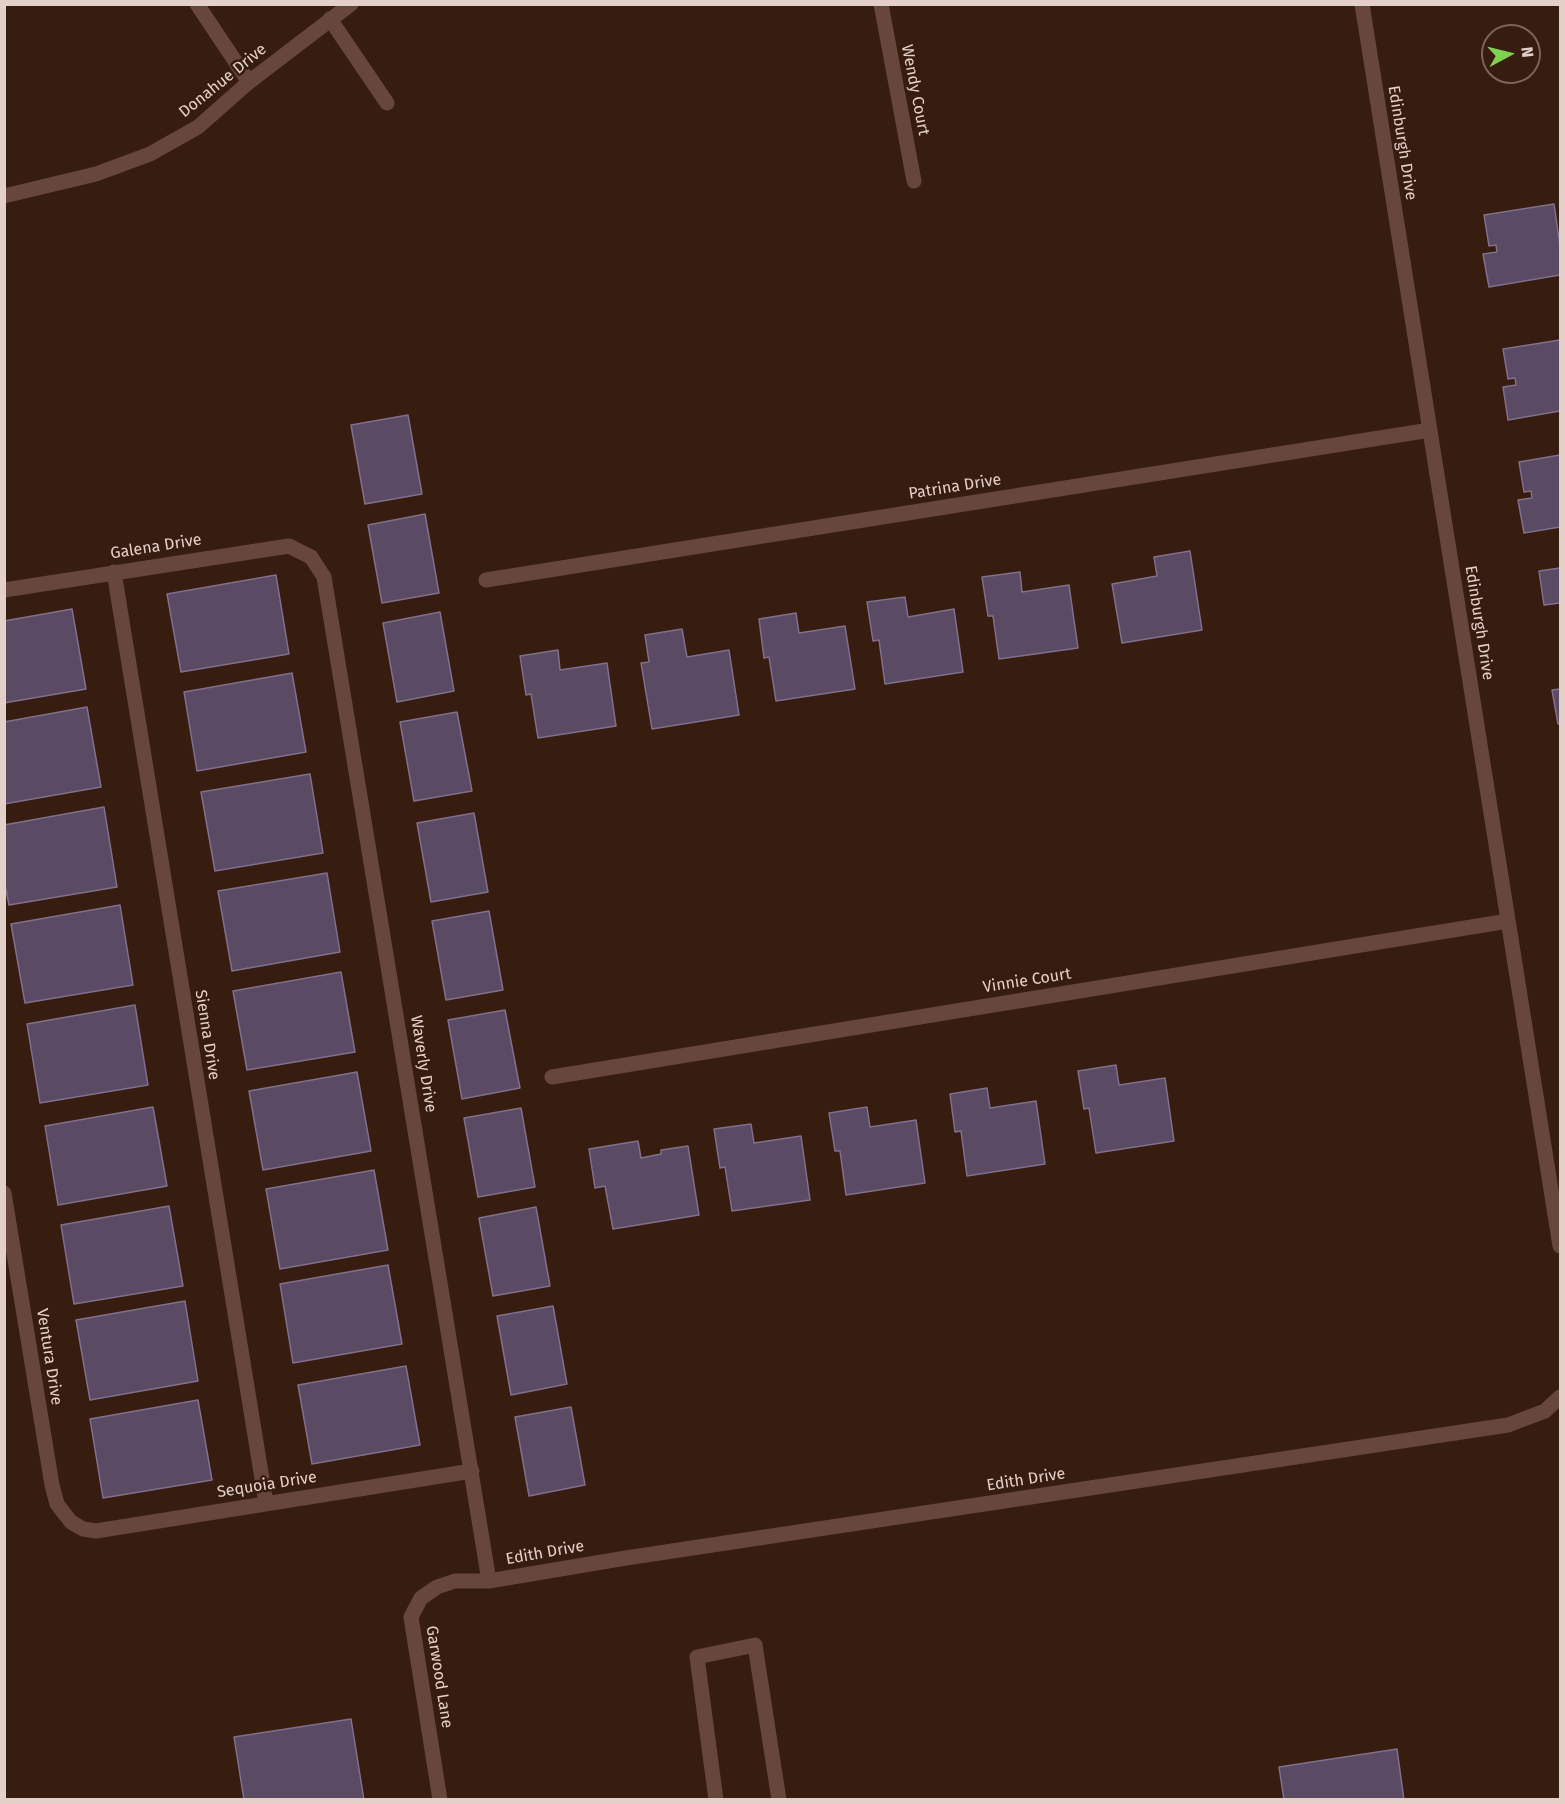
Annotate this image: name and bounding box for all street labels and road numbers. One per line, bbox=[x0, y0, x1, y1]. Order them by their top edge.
street label: Donahue Drive bbox=[175, 40, 271, 122]
street label: Wendy Court bbox=[897, 43, 933, 137]
street label: Edinburgh Drive bbox=[1383, 84, 1421, 202]
street label: Patrina Drive bbox=[907, 470, 1003, 504]
street label: Galena Drive bbox=[109, 530, 203, 564]
street label: Edinburgh Drive bbox=[1460, 564, 1498, 682]
street label: Vinnie Court bbox=[982, 965, 1072, 997]
street label: Sienna Drive bbox=[190, 988, 224, 1082]
street label: Waverly Drive bbox=[406, 1014, 440, 1114]
street label: Ventura Drive bbox=[32, 1307, 66, 1407]
street label: Edith Drive bbox=[985, 1464, 1067, 1496]
street label: Sequoia Drive bbox=[216, 1468, 318, 1502]
street label: Edith Drive bbox=[504, 1537, 586, 1569]
street label: Garwood Lane bbox=[421, 1624, 457, 1730]

